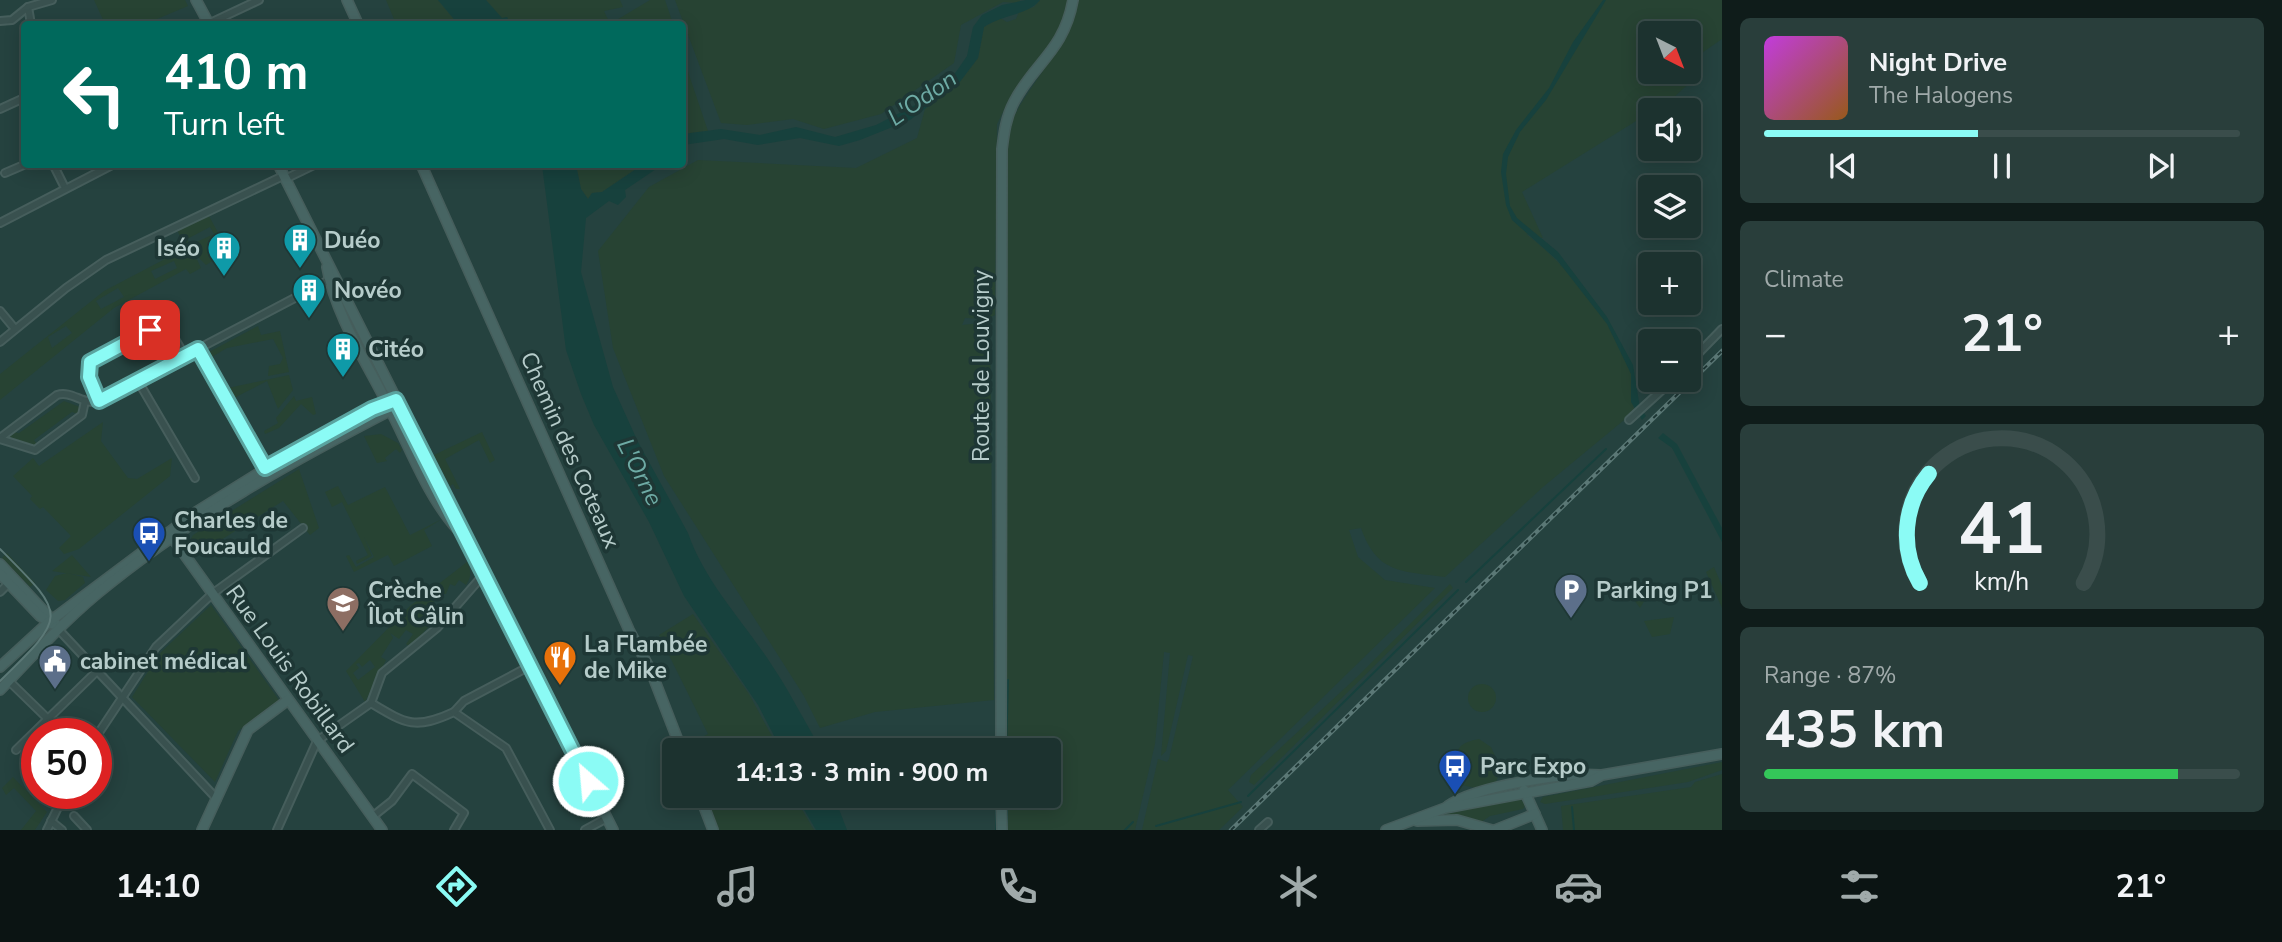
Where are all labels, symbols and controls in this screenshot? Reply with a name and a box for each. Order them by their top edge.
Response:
north arrow [1638,21,1701,84]
map controls [1638,21,1701,392]
text: 410 m [164,39,308,106]
text: Night Drive [1869,45,2007,80]
icon: left [49,49,140,140]
water label: L'Odon [881,63,963,133]
text: The Halogens [1869,80,2013,111]
button: sound [1638,98,1701,161]
text: Turn left [164,103,284,146]
icon: previous [1824,147,1862,185]
icon: pause [1983,147,2021,185]
icon: next [2142,147,2180,185]
button: layers [1638,175,1701,238]
building icon: Duéo [281,221,319,270]
place label: Duéo [324,225,381,256]
building icon: Iséo [205,229,243,278]
place label: Iséo [157,233,200,264]
button: + [1638,252,1701,315]
text: Climate [1764,264,1844,295]
street label: Route de Louvigny [966,270,997,462]
building icon: Novéo [290,271,328,320]
place label: Novéo [334,275,402,306]
text: 21° [1961,298,2043,369]
pin [120,300,180,360]
text: − [1764,309,1787,360]
text: + [2217,309,2240,360]
icon: arrive [131,311,169,349]
button: − [1638,329,1701,392]
building icon: Citéo [324,330,362,379]
place label: Citéo [368,334,424,365]
street label: Chemin des Coteaux [513,347,627,553]
water label: L'Orne [609,433,671,511]
text: 41 [1958,479,2046,579]
place label: Charles de Foucauld [174,505,288,562]
bus stop icon: Charles de Foucauld [130,514,168,563]
text: km/h [1974,564,2030,598]
parking icon: Parking P1 [1552,571,1590,620]
place label: Crèche Îlot Câlin [367,575,464,632]
place label: Parking P1 [1596,575,1713,606]
street label: Rue Louis Robillard [218,579,362,759]
school or university icon: Crèche Îlot Câlin [324,584,362,633]
place label: La Flambée de Mike [584,629,707,686]
restaurant icon: La Flambée de Mike [541,638,579,687]
public building icon: cabinet médical [36,642,74,691]
place label: cabinet médical [80,646,248,677]
text: Range · 87% [1764,660,1896,691]
text: 435 km [1764,694,1945,765]
speed limit sign: 50 [21,718,112,809]
position arrow [551,744,625,818]
bus stop icon: Parc Expo [1436,747,1474,796]
place label: Parc Expo [1480,751,1586,782]
text: 14:13 · 3 min · 900 m [735,755,988,790]
icon: directions [432,862,481,911]
icon: music [713,862,762,911]
icon: phone [993,862,1042,911]
icon: climate [1274,862,1323,911]
icon: car [1554,862,1603,911]
icon: filters [1835,862,1884,911]
text: 14:10 [116,865,201,908]
text: 21° [2116,865,2166,908]

